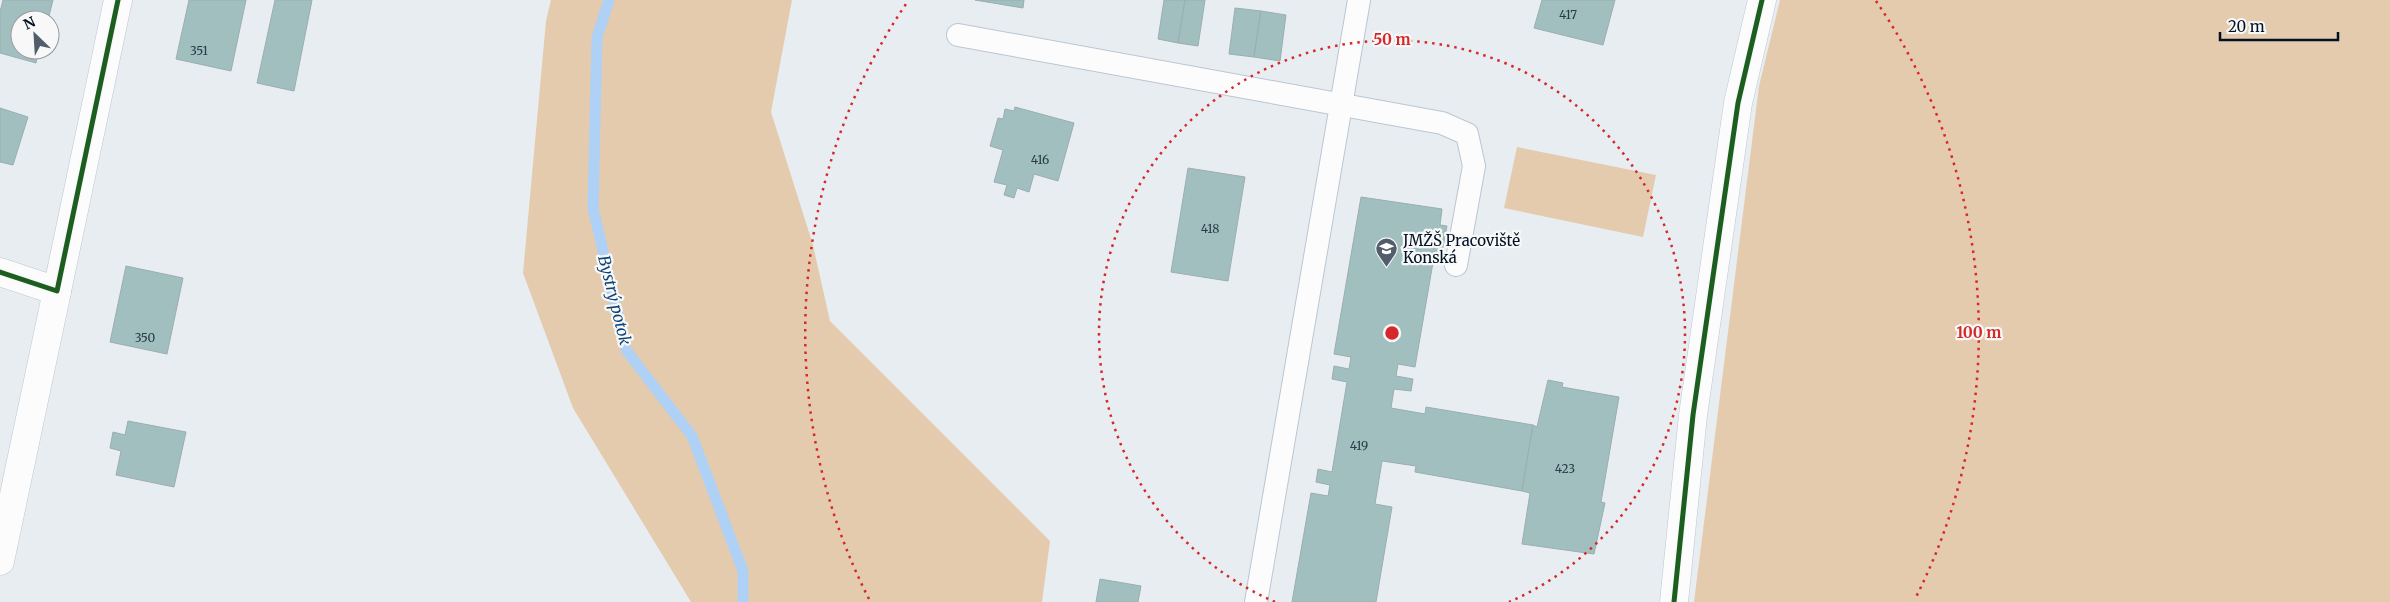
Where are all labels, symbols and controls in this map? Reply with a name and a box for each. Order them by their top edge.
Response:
house number: 417 [1559,7,1577,22]
north arrow [10,10,60,60]
scale bar [2220,10,2338,42]
text: N [21,13,38,34]
text: 20 m [2228,17,2265,36]
text: 50 m [1373,30,1411,49]
house number: 351 [190,43,209,58]
house number: 416 [1031,152,1049,167]
house number: 418 [1201,221,1219,236]
place label: JMŽŠ Pracoviště Konská [1402,230,1520,267]
school or university icon: JMŽŠ Pracoviště Konská [1375,237,1399,268]
water label: Bystrý potok [594,253,636,347]
text: 100 m [1957,323,2001,342]
centre of rings [1383,324,1401,342]
house number: 350 [135,330,156,345]
house number: 419 [1350,438,1368,453]
house number: 423 [1555,461,1575,476]

